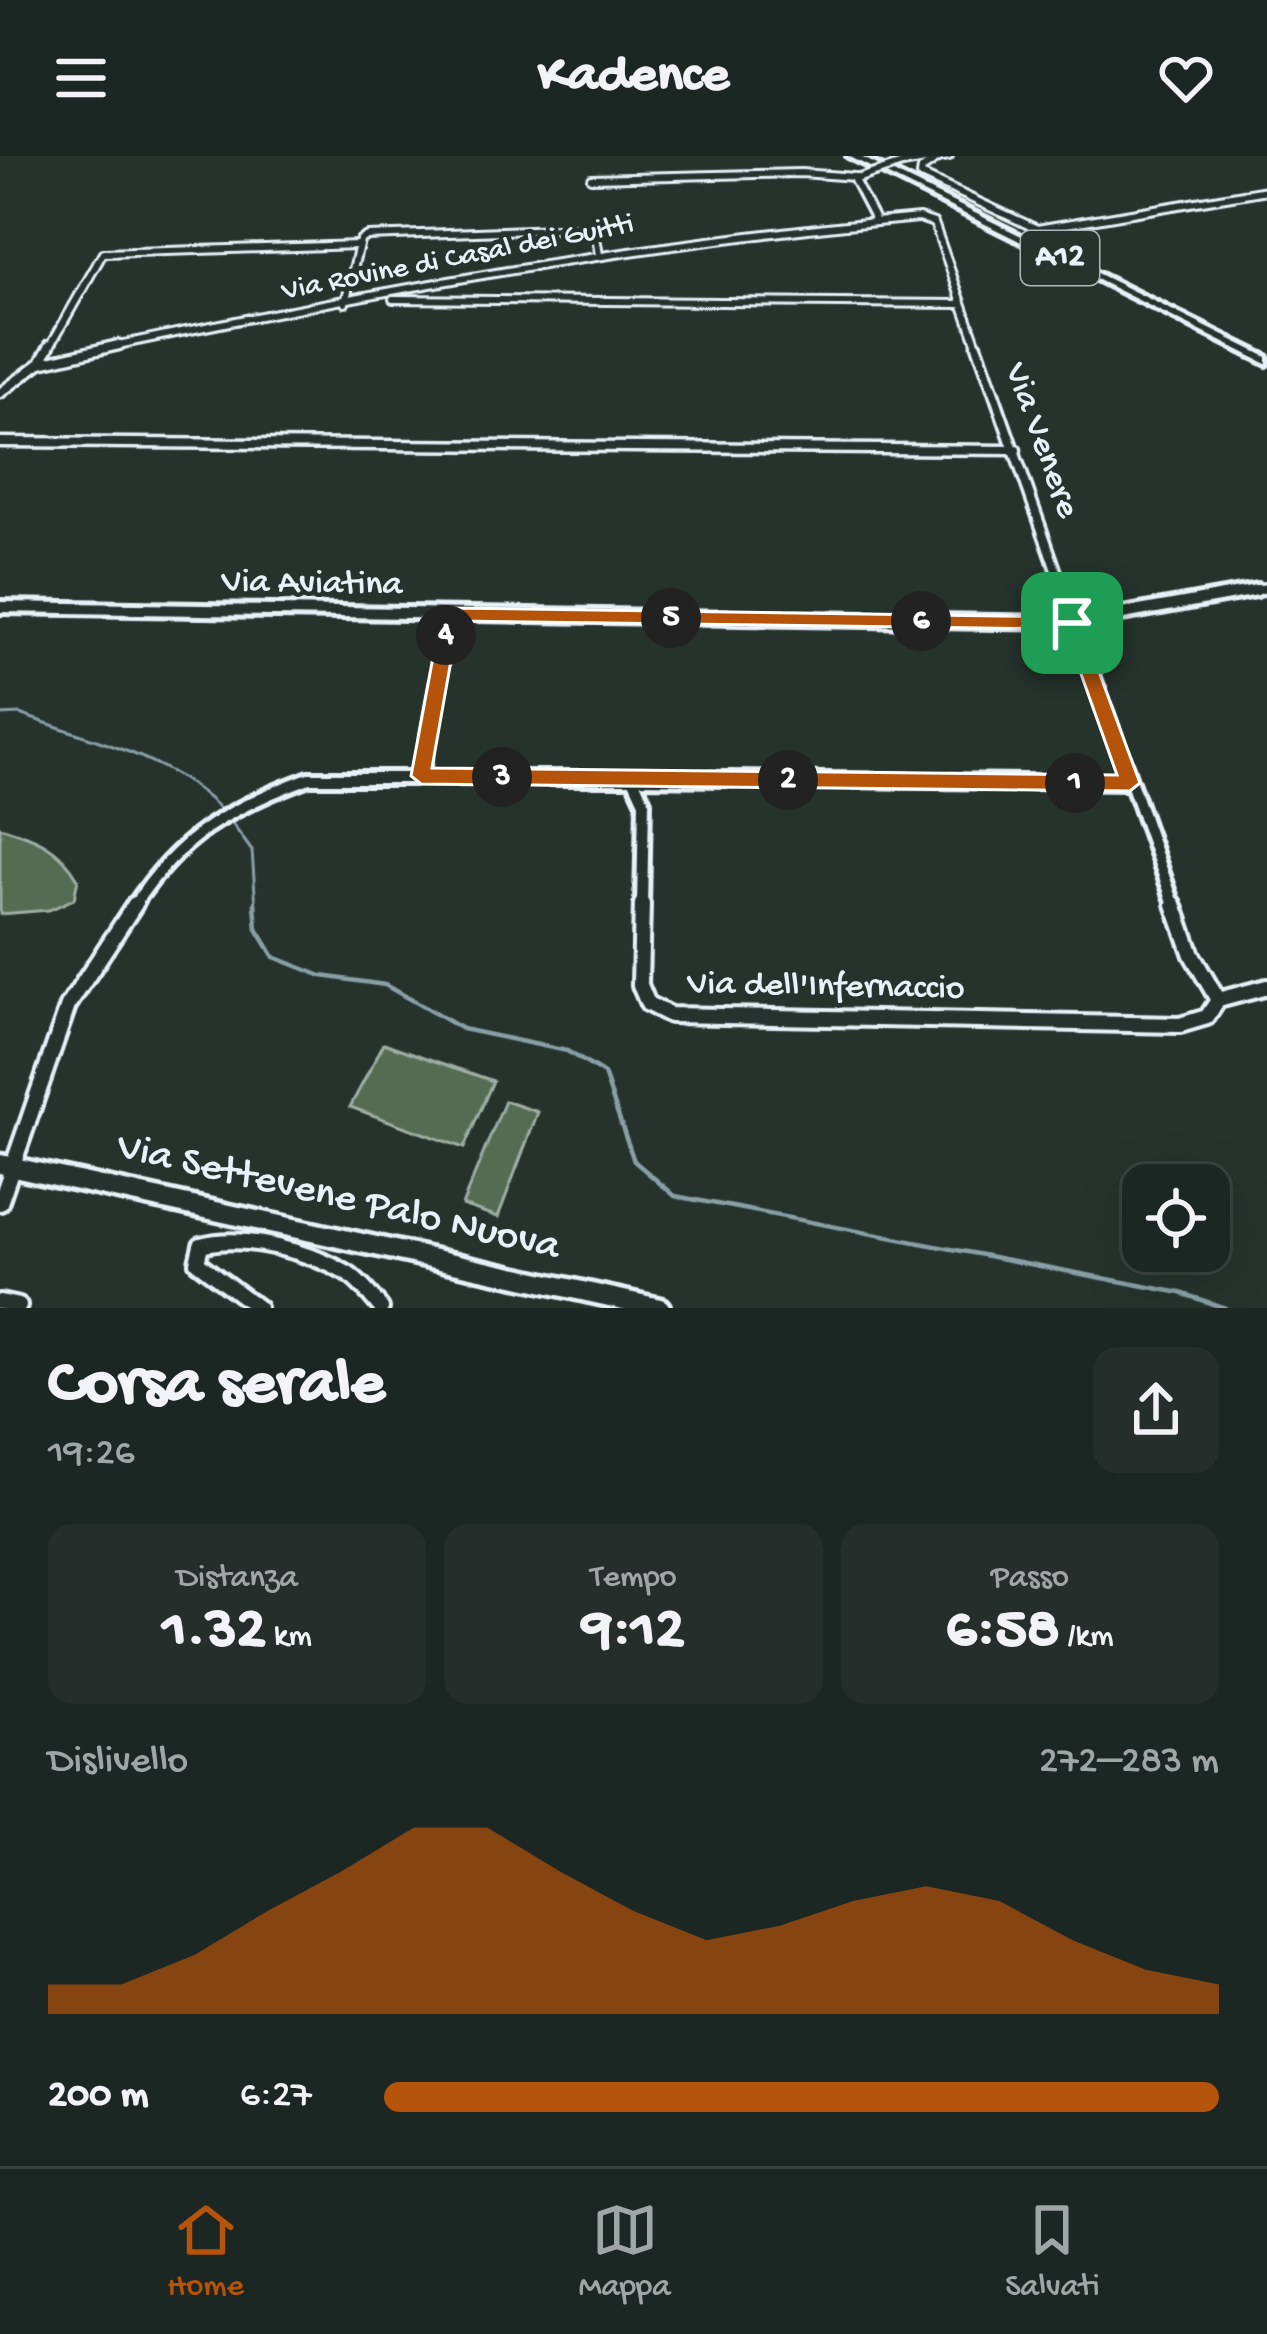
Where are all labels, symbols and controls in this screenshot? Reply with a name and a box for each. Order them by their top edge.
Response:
icon: menu [48,45,114,111]
icon: heart [1153,45,1219,111]
text: Kadence [538,46,729,110]
street label: Via Rovine di Casal dei Guitti [278,208,637,310]
road number: A12 [1021,231,1099,285]
street label: Via Venere [992,357,1088,525]
street label: Via Aviatina [220,562,404,608]
pin [1021,572,1123,674]
pin: 5 [641,588,701,648]
icon: arrive [1039,590,1105,656]
pin: 6 [891,591,951,651]
text: 5 [662,599,680,637]
text: 6 [913,602,929,640]
pin: 4 [416,605,476,665]
text: 4 [438,616,454,654]
pin: 3 [472,747,532,807]
pin: 2 [758,750,818,810]
pin: 1 [1045,753,1105,813]
text: 3 [493,758,511,796]
text: 2 [780,761,796,799]
text: 1 [1068,764,1082,802]
street label: Via dell'Infernaccio [686,964,965,1012]
street label: Via Settevene Palo Nuova [111,1124,566,1274]
map controls [1122,1164,1230,1272]
button: locate [1122,1164,1230,1272]
button: share [1093,1347,1219,1473]
text: Corsa serale [48,1348,385,1426]
text: 19:26 [48,1432,134,1478]
text: Distanza [177,1560,298,1598]
text: Tempo [590,1560,677,1598]
text: Passo [991,1560,1069,1598]
text: 1.32 [162,1598,266,1668]
text: 9:12 [582,1598,685,1668]
text: 6:58 [946,1598,1060,1668]
text: km [266,1619,312,1657]
text: /km [1060,1619,1114,1657]
text: Dislivello [48,1740,188,1786]
text: 272–283 m [1039,1740,1219,1786]
text: 200 m [48,2074,148,2120]
text: 6:27 [240,2074,311,2120]
tab: Home [167,2197,244,2307]
tab: Mappa [578,2197,671,2307]
tab: Salvati [1005,2197,1100,2307]

